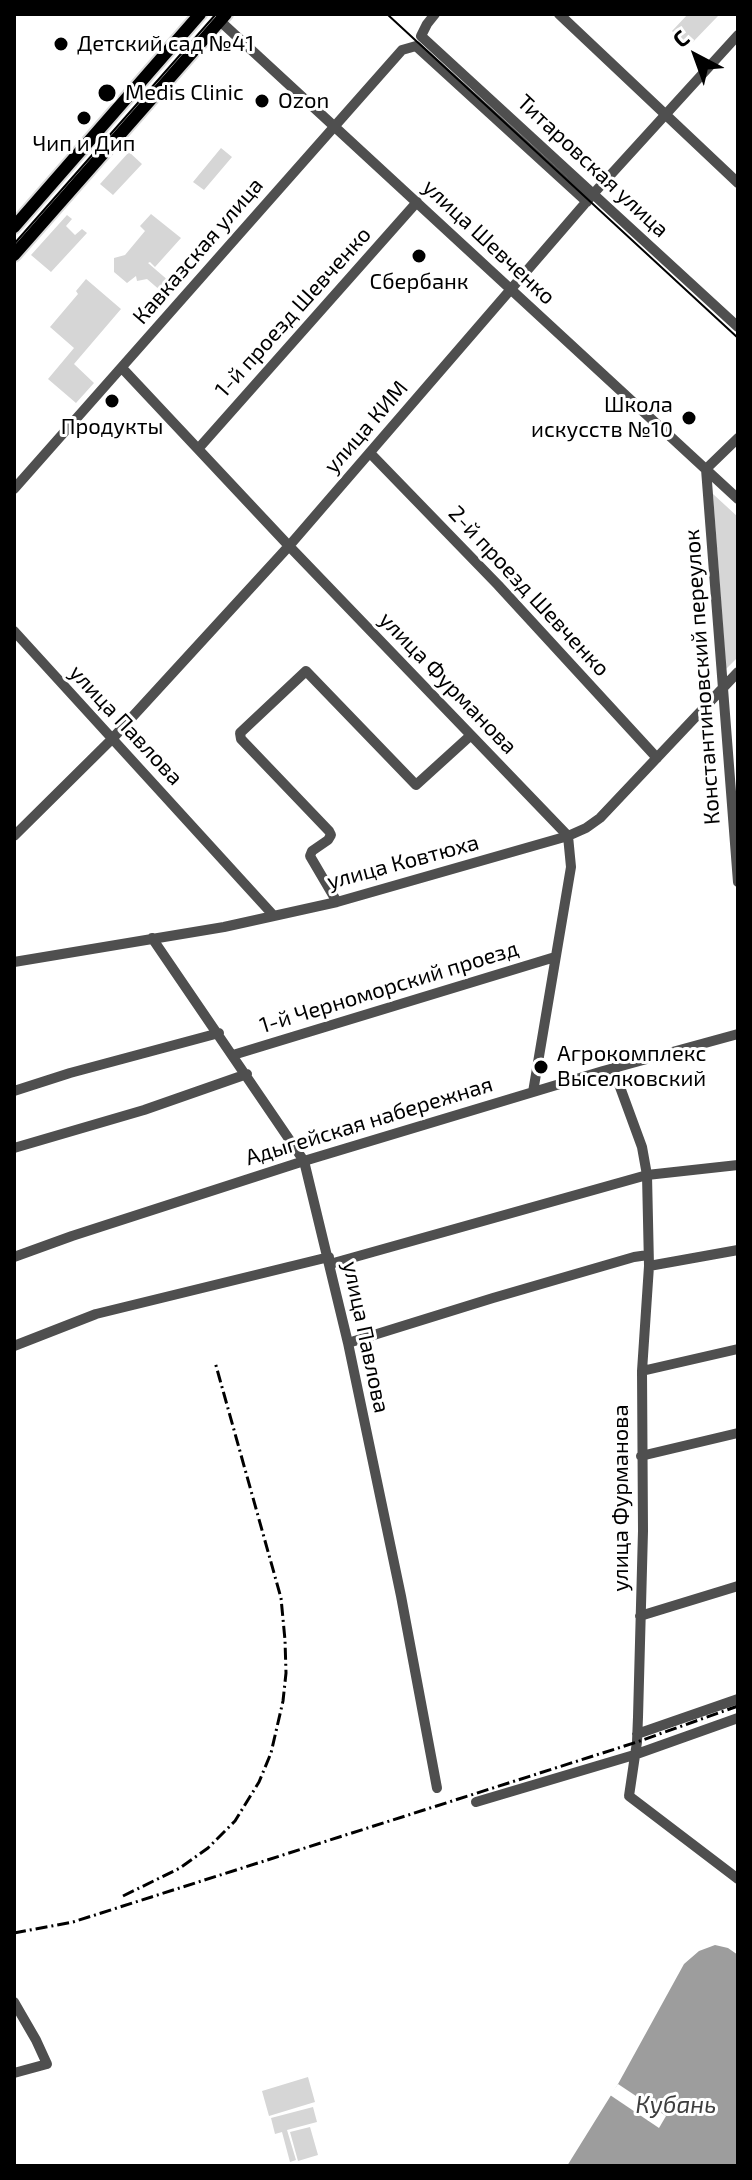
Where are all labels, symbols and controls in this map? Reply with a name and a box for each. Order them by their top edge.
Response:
north arrow [656,16,736,96]
text: С [667,24,694,52]
place label: Детский сад №41 [77,31,254,57]
marker: Детский сад №41 [52,35,70,53]
place label: Medis Clinic [125,80,244,106]
marker: Medis Clinic [96,82,118,104]
place label: Ozon [278,88,329,114]
street label: Титаровская улица [512,89,674,243]
marker: Ozon [253,92,271,110]
marker: Чип и Дип [75,109,93,127]
place label: Чип и Дип [33,131,135,157]
street label: Кавказская улица [127,172,269,330]
street label: улица Шевченко [417,174,561,310]
street label: 1-й проезд Шевченко [210,221,376,403]
marker: Сбербанк [410,247,428,265]
place label: Сбербанк [369,269,469,295]
street label: улица КИМ [319,375,413,479]
marker: Продукты [103,392,121,410]
place label: Школа искусств №10 [531,392,673,444]
marker: Школа искусств №10 [680,409,698,427]
place label: Продукты [61,414,163,440]
street label: 2-й проезд Шевченко [443,500,615,682]
street label: Константиновский переулок [678,528,726,826]
street label: улица Фурманова [373,606,523,760]
street label: улица Павлова [64,659,188,791]
street label: улица Ковтюха [324,829,482,895]
street label: 1-й Черноморский проезд [256,935,522,1039]
place label: Агрокомплекс Выселковский [557,1041,706,1092]
marker: Агрокомплекс Выселковский [532,1058,550,1076]
street label: Адыгейская набережная [242,1071,496,1171]
street label: улица Павлова [337,1259,395,1415]
street label: улица Фурманова [608,1404,634,1592]
water label: Кубань [636,2091,716,2119]

